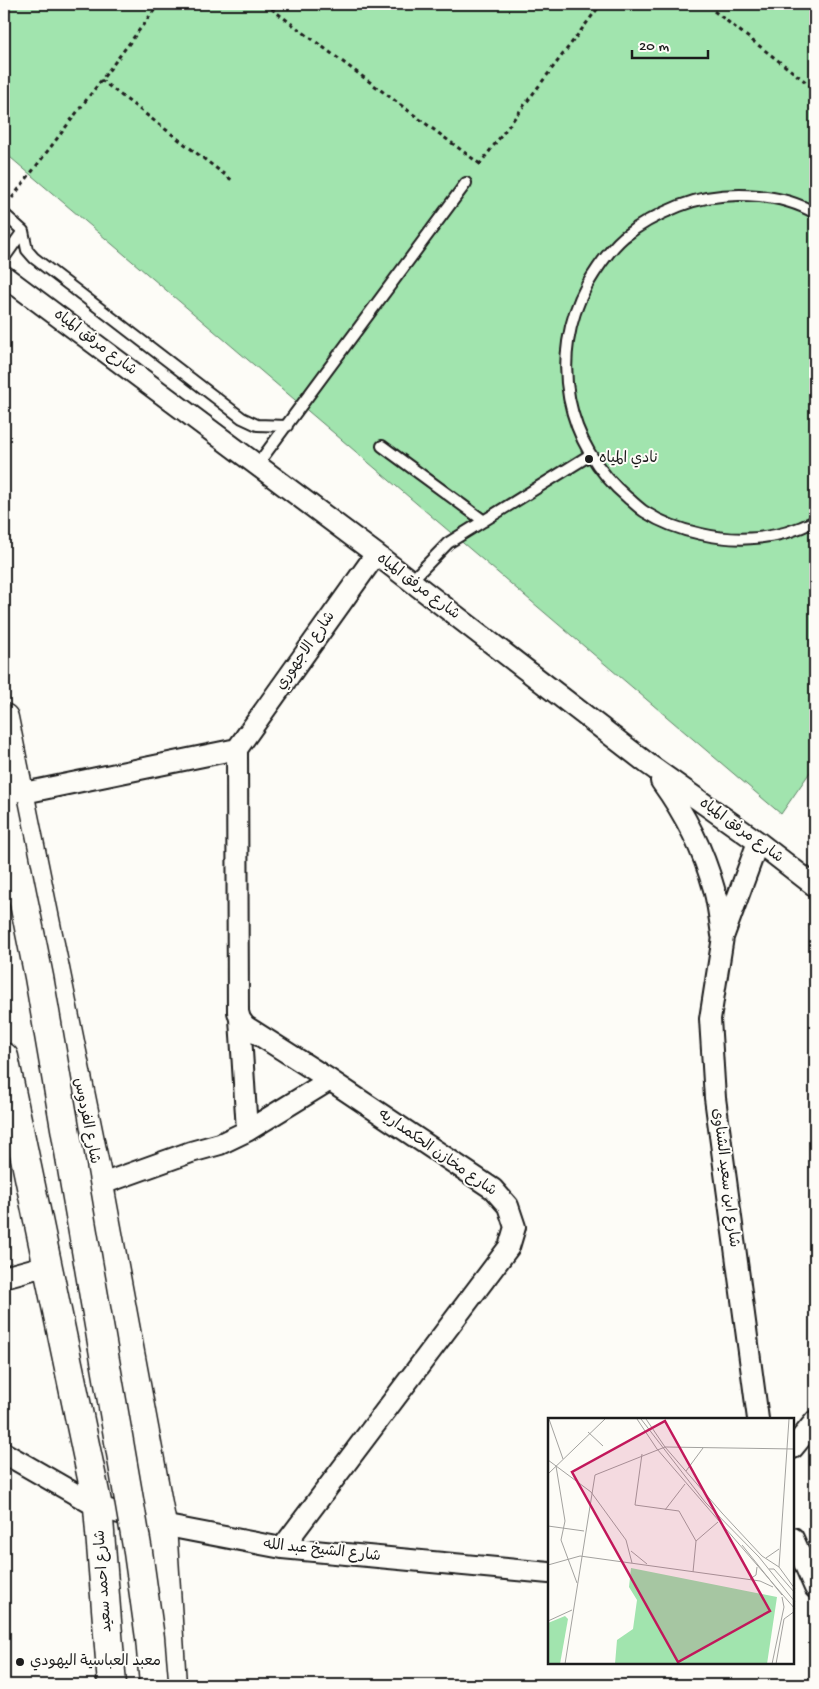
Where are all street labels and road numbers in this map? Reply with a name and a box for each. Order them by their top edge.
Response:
street label: شارع مرفق المياه [50,306,140,380]
street label: شارع مرفق المياه [373,550,463,624]
street label: شارع الاجهوري [272,608,340,694]
street label: شارع مرفق المياه [696,795,786,867]
street label: شارع الفردوس [69,1076,103,1166]
street label: شارع مخازن الحكمداريه [374,1105,500,1201]
street label: شارع ابن سعيد الشناوى [708,1107,742,1249]
street label: شارع احمد سعيد [91,1529,117,1633]
street label: شارع الشيخ عبد الله [262,1536,382,1566]

